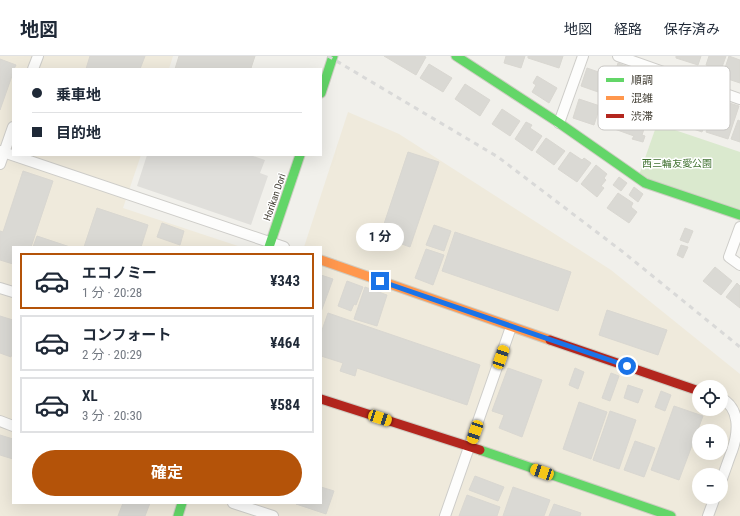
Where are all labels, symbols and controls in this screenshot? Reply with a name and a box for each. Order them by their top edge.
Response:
text: 地図 [20,18,58,41]
text: 地図 [564,21,592,37]
text: 経路 [614,21,642,37]
text: 保存済み [664,21,720,37]
legend [598,66,730,130]
text: 順調 [631,74,653,87]
text: 乗車地 [56,86,101,104]
text: 混雑 [631,92,653,105]
text: 渋滞 [631,110,653,123]
text: 目的地 [56,124,101,142]
park label: 西三輪友愛公園 [642,158,712,169]
street label: Horikan Dori [261,172,288,222]
callout: 1 分 [356,223,404,251]
text: 1 分 [369,229,391,244]
icon: car [34,263,70,299]
text: エコノミー [82,264,157,282]
text: ¥343 [270,272,300,290]
route end [371,272,389,290]
text: 1 分 · 20:28 [82,285,142,300]
icon: car [34,325,70,361]
text: コンフォート [82,326,172,344]
text: ¥464 [270,334,300,352]
car [491,344,511,370]
text: 2 分 · 20:29 [82,347,142,362]
route start [618,357,636,375]
map controls [692,380,728,504]
button: locate [692,380,728,416]
icon: car [34,387,70,423]
text: XL [82,387,98,405]
text: ¥584 [270,396,300,414]
text: 3 分 · 20:30 [82,408,142,423]
car [367,409,393,427]
car [465,419,485,445]
button: + [692,424,728,460]
button: 確定 [32,450,302,496]
car [529,462,555,482]
button: − [692,468,728,504]

